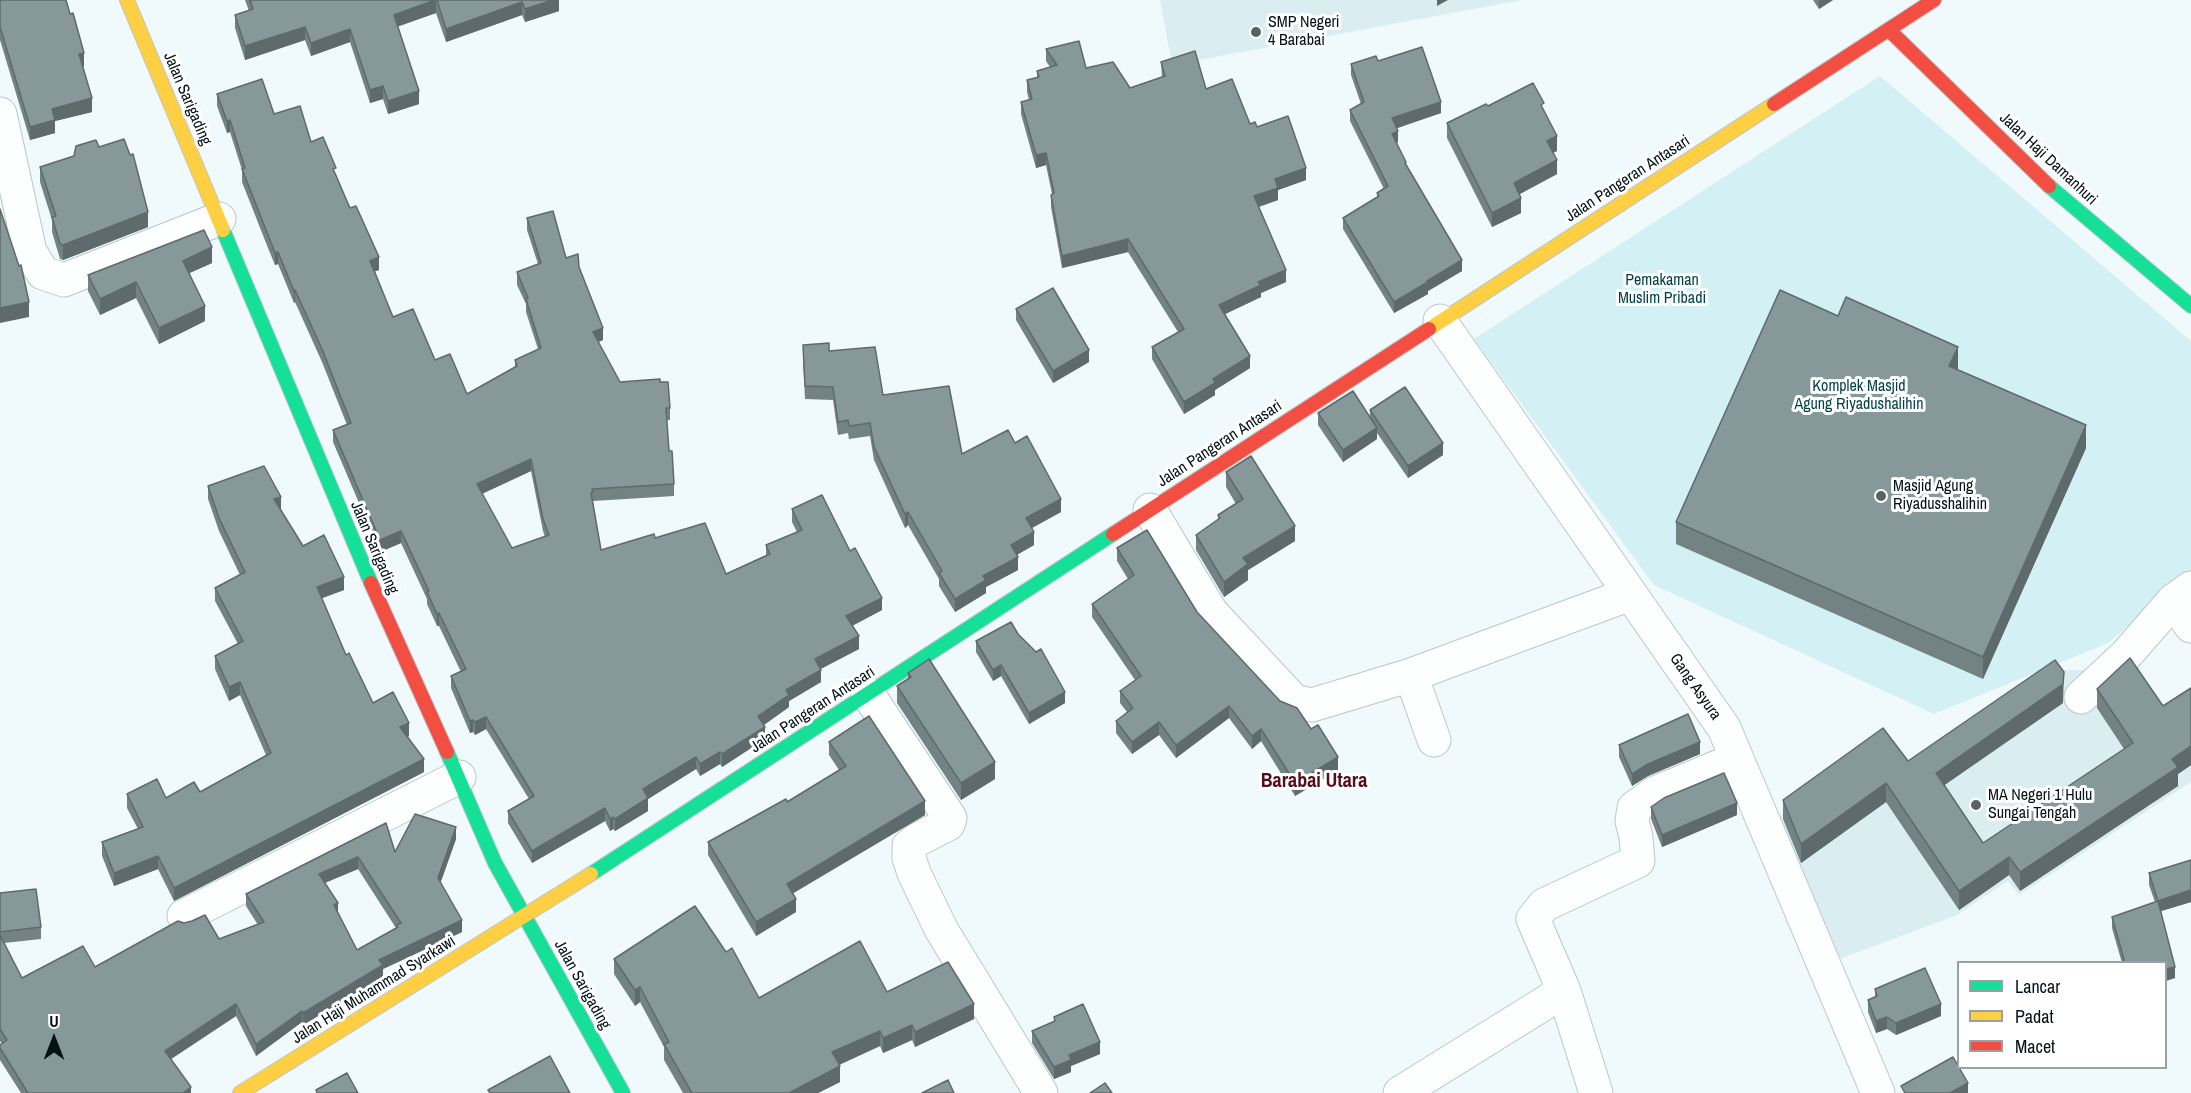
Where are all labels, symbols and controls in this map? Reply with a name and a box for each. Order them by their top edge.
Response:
place label: SMP Negeri 4 Barabai [1268,13,1339,51]
marker: SMP Negeri 4 Barabai [1249,25,1263,39]
street label: Jalan Sarigading [159,50,215,148]
street label: Jalan Haji Damanhuri [1995,109,2101,209]
street label: Jalan Pangeran Antasari [1562,132,1694,226]
park label: Pemakaman Muslim Pribadi [1618,271,1706,309]
park label: Komplek Masjid Agung Riyadushalihin [1794,377,1924,415]
street label: Jalan Pangeran Antasari [1154,397,1286,491]
place label: Masjid Agung Riyadusshalihin [1893,477,1987,515]
marker: Masjid Agung Riyadusshalihin [1874,489,1888,503]
street label: Jalan Sarigading [346,499,402,597]
street label: Gang Asyura [1665,650,1725,724]
street label: Jalan Pangeran Antasari [747,663,879,757]
district label: Barabai Utara [1261,770,1367,794]
place label: MA Negeri 1 Hulu Sungai Tengah [1988,786,2092,824]
marker: MA Negeri 1 Hulu Sungai Tengah [1969,798,1983,812]
street label: Jalan Haji Muhammad Syarkawi [289,932,459,1048]
street label: Jalan Sarigading [550,937,614,1033]
legend [1957,961,2167,1069]
text: Lancar [2015,974,2060,999]
text: Padat [2015,1004,2054,1029]
north arrow [24,1009,84,1069]
text: U [49,1010,59,1032]
text: Macet [2015,1034,2055,1059]

